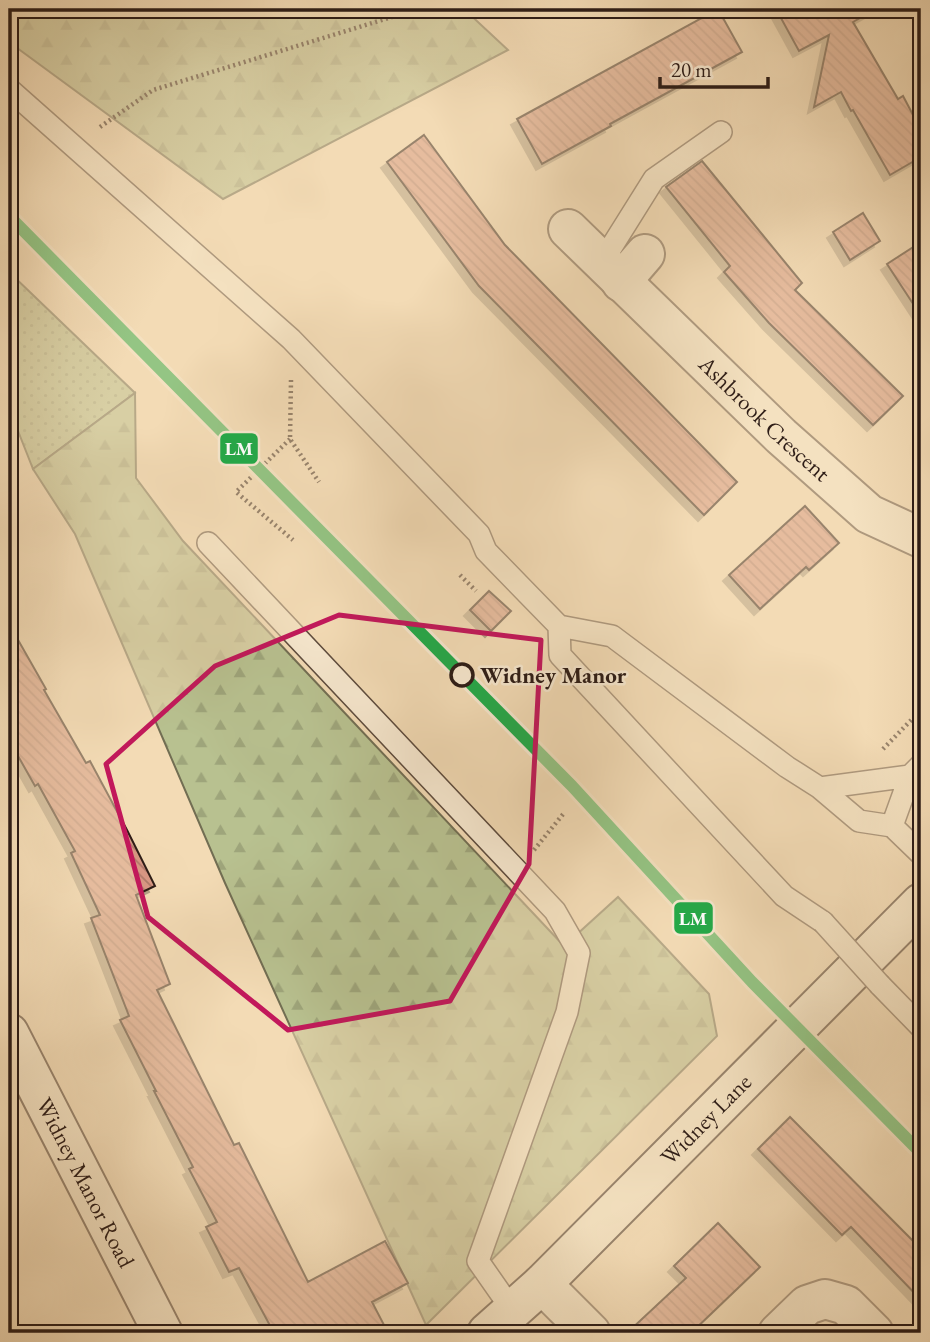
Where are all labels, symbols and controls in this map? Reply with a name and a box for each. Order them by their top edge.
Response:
scale bar [660,46,769,90]
text: 20 m [671,56,712,83]
street label: Ashbrook Crescent [692,348,837,488]
line badge: LM [219,432,259,465]
text: LM [225,436,253,461]
place label: Widney Manor [480,660,627,690]
marker: Widney Manor [450,663,474,687]
line badge: LM [673,901,714,935]
text: LM [679,906,707,931]
street label: Widney Lane [654,1067,758,1172]
street label: Widney Manor Road [30,1092,142,1273]

